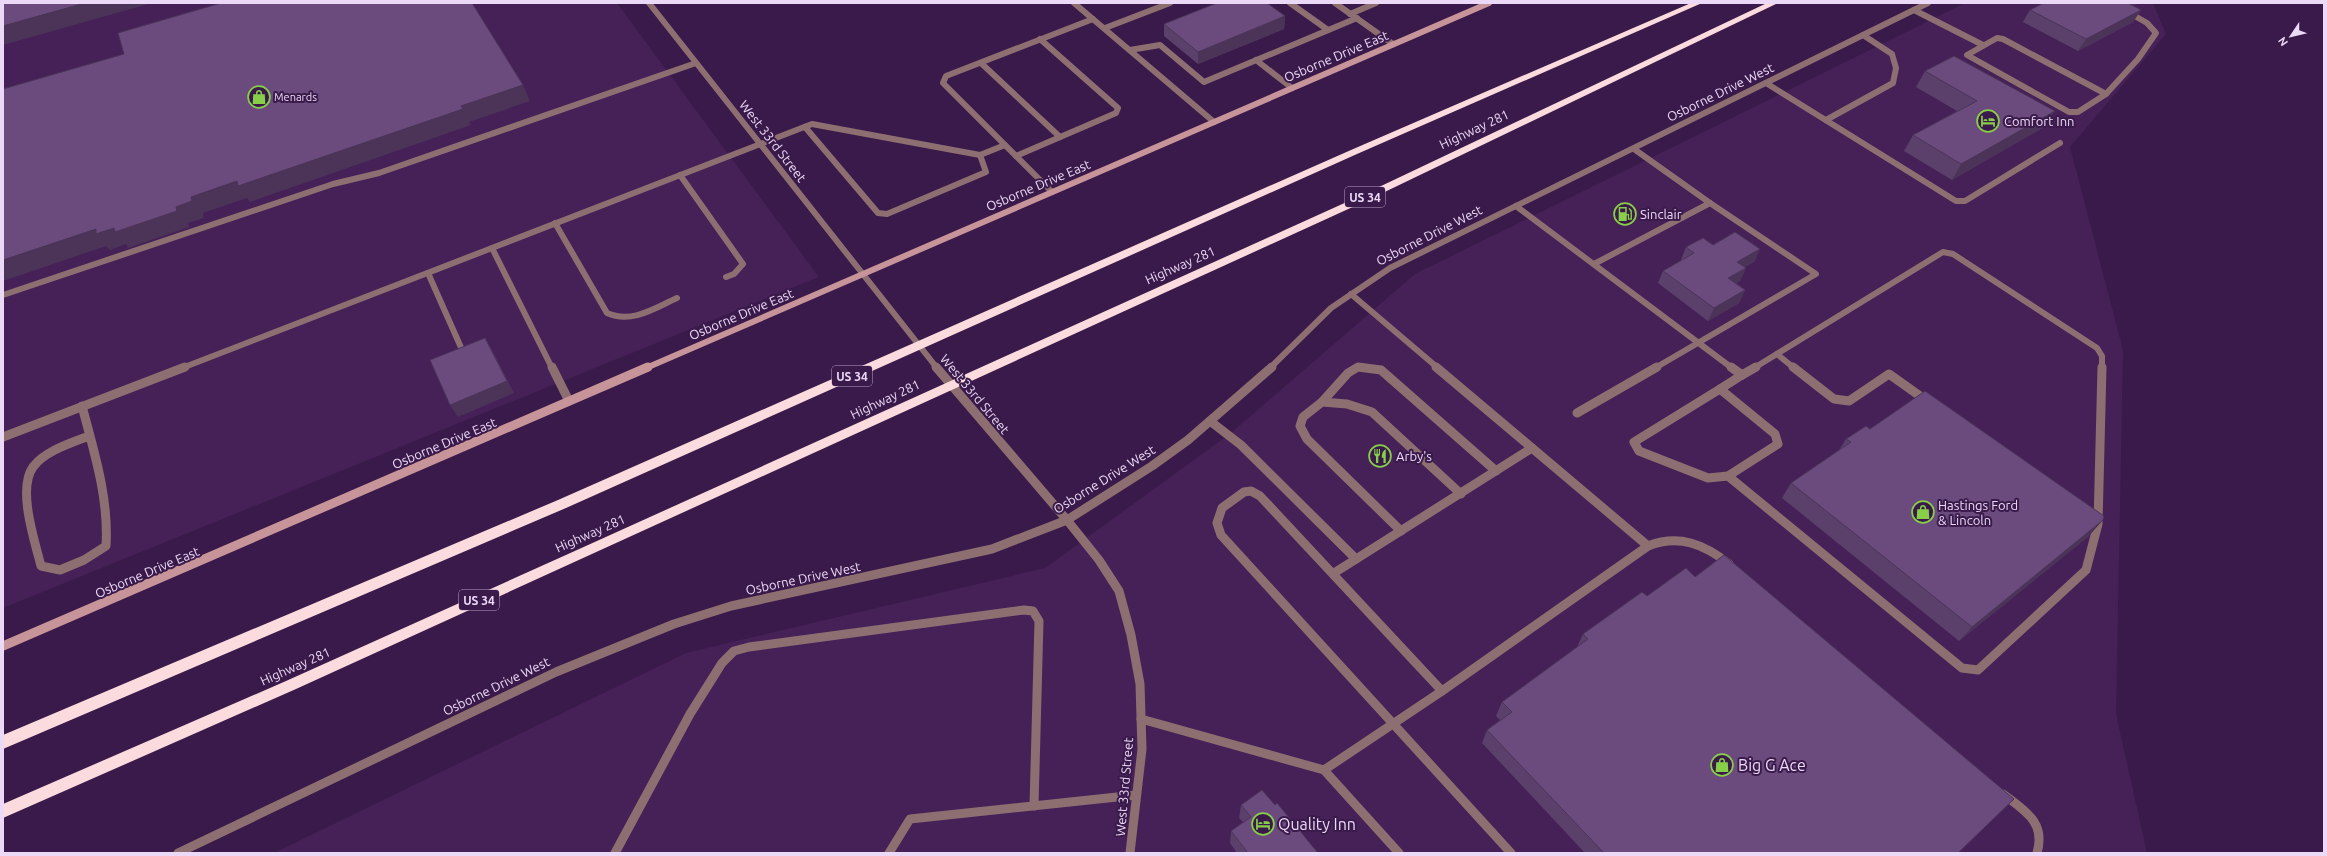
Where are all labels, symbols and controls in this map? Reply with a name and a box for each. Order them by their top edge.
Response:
north arrow [2271,16,2311,56]
street label: Osborne Drive East [1282,28,1390,84]
text: N [2276,35,2290,49]
street label: Osborne Drive West [1664,60,1776,124]
shop icon: Menards [246,84,272,110]
place label: Menards [274,91,317,103]
street label: West 33rd Street [737,98,809,184]
street label: Highway 281 [1437,107,1511,151]
hotel icon: Comfort Inn [1975,108,2001,134]
place label: Comfort Inn [2004,114,2075,128]
street label: Osborne Drive East [984,157,1092,213]
road number: US 34 [1345,187,1385,207]
fuel station icon: Sinclair [1612,201,1638,227]
street label: Osborne Drive West [1374,202,1484,268]
place label: Sinclair [1640,207,1682,221]
street label: Highway 281 [1143,243,1217,287]
street label: Osborne Drive East [687,286,795,342]
street label: West 33rd Street [938,352,1012,436]
road number: US 34 [832,366,872,386]
street label: Highway 281 [848,377,922,421]
street label: Osborne Drive East [390,415,498,471]
street label: Osborne Drive West [1051,442,1157,516]
restaurant icon: Arby's [1367,443,1393,469]
place label: Arby's [1396,449,1432,463]
place label: Hastings Ford & Lincoln [1938,498,2018,527]
shop icon: Hastings Ford & Lincoln [1910,499,1936,525]
street label: Highway 281 [553,511,627,555]
street label: Osborne Drive East [93,544,201,600]
street label: Osborne Drive West [744,559,862,597]
road number: US 34 [459,590,499,610]
street label: Highway 281 [258,644,332,688]
street label: Osborne Drive West [440,654,552,718]
street label: West 33rd Street [1113,737,1135,837]
shop icon: Big G Ace [1709,752,1735,778]
place label: Big G Ace [1738,756,1806,774]
hotel icon: Quality Inn [1250,811,1276,837]
place label: Quality Inn [1278,815,1356,833]

